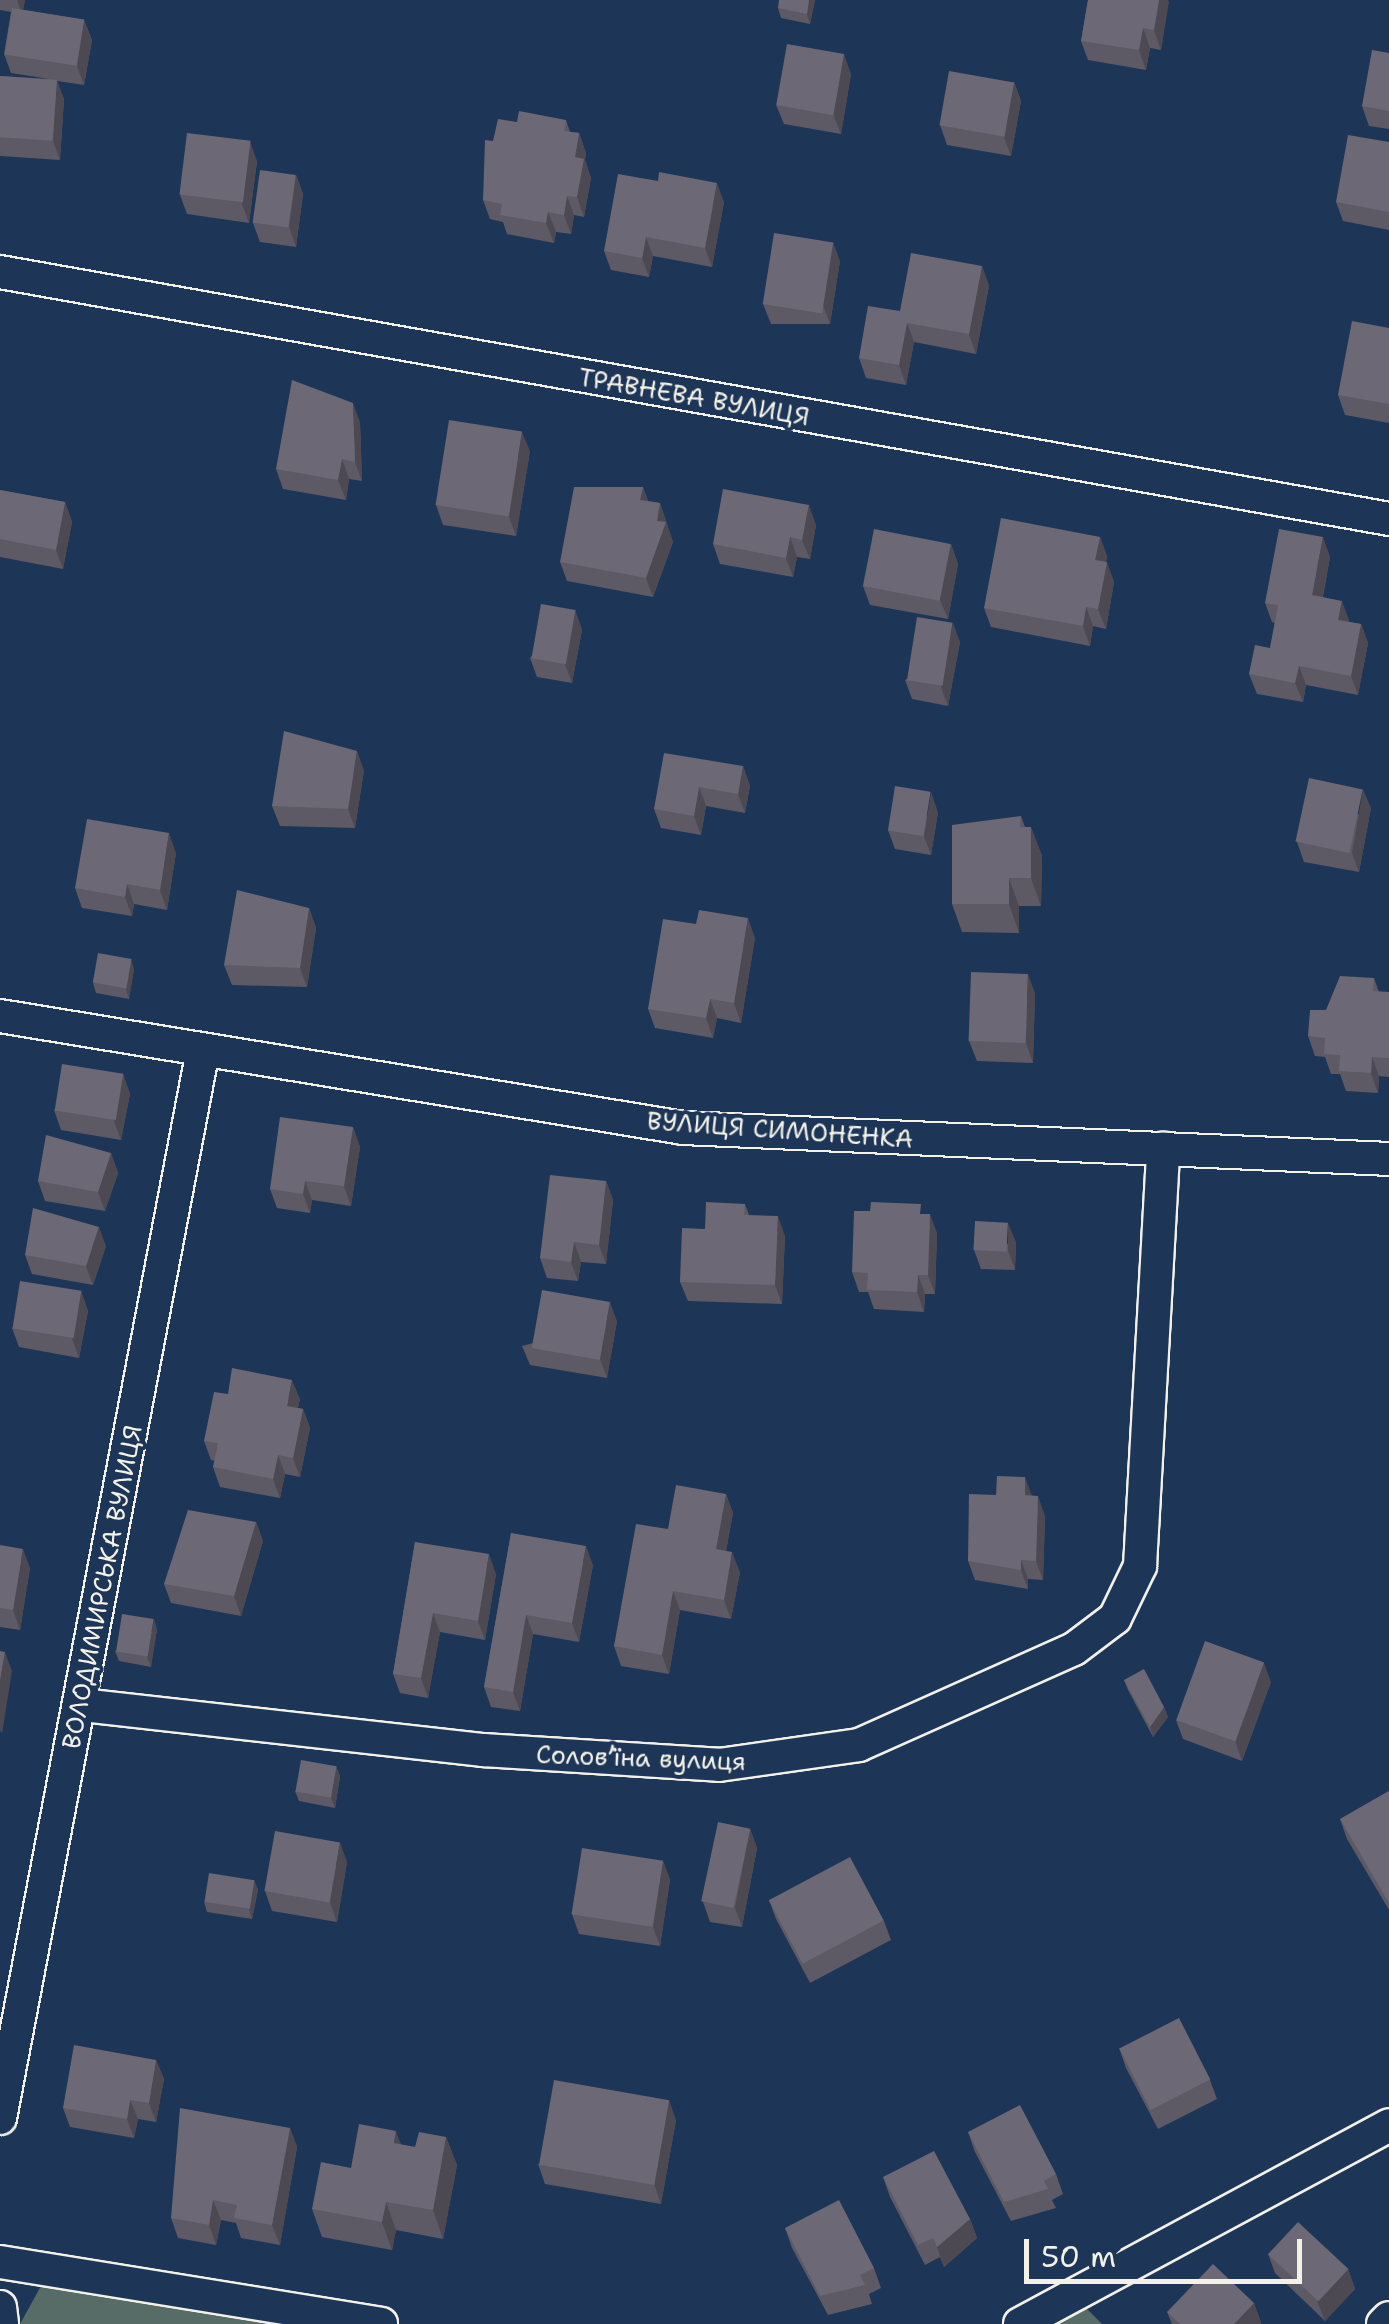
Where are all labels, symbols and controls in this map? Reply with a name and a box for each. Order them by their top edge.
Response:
street label: ТРАВНЕВА ВУЛИЦЯ [576,362,812,432]
street label: ВУЛИЦЯ СИМОНЕНКА [646,1106,914,1154]
street label: ВОЛОДИМИРСЬКА ВУЛИЦЯ [56,1422,148,1752]
street label: Соловʼїна вулиця [536,1739,746,1777]
scale bar [1029,2219,1306,2281]
text: 50 m [1041,2236,1116,2277]

